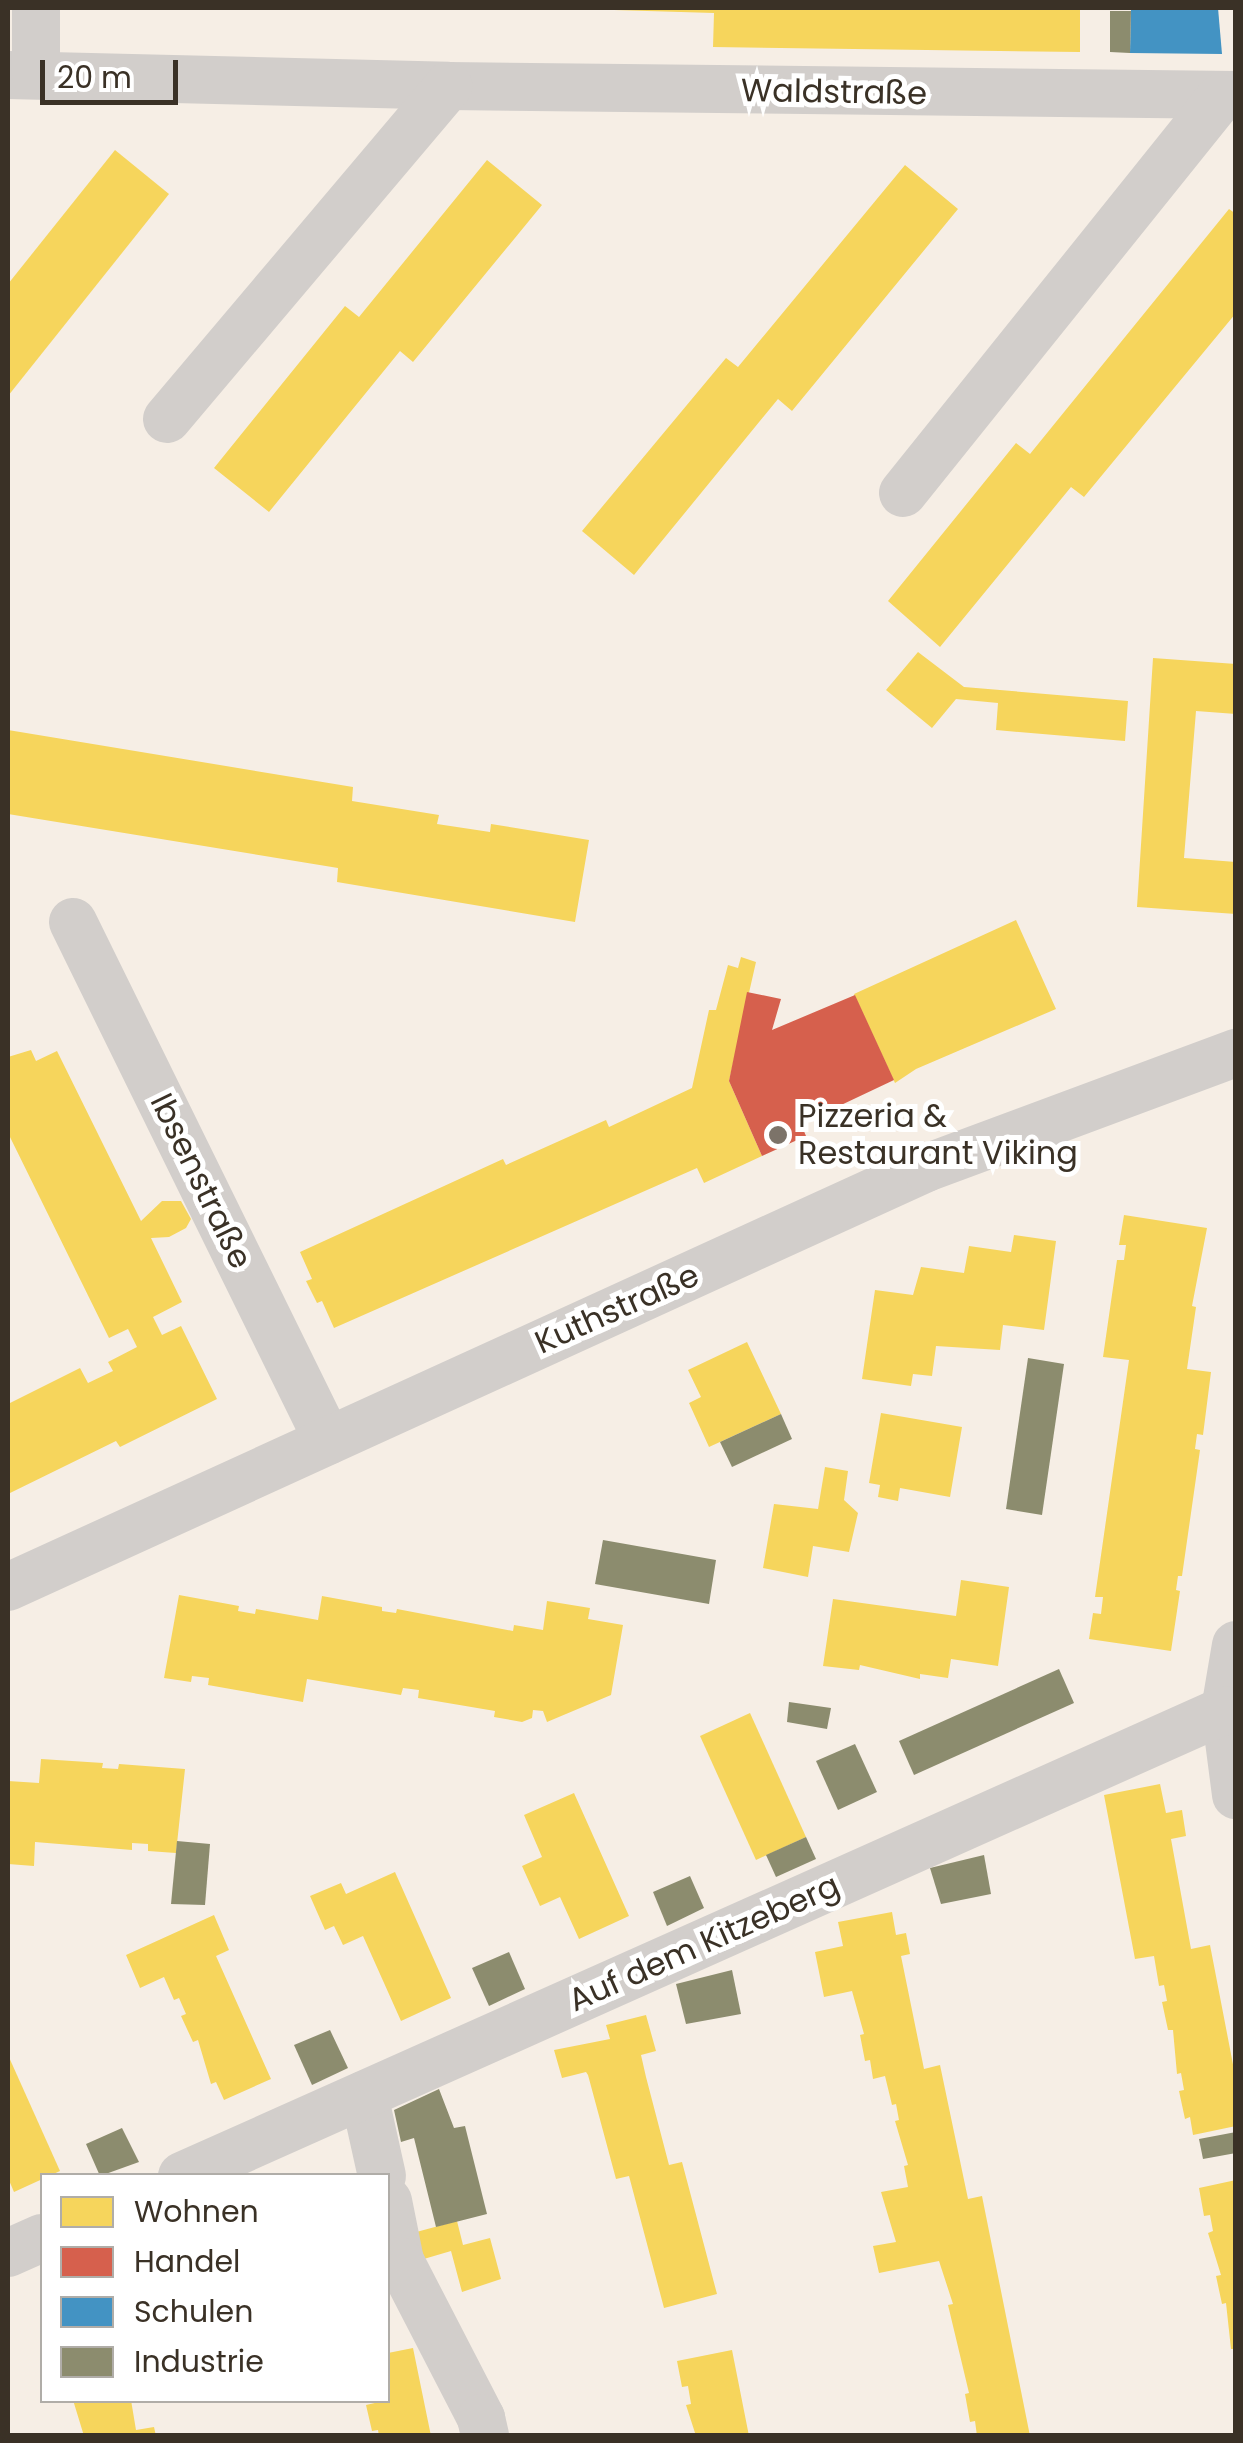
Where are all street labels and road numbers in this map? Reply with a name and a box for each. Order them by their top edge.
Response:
street label: Waldstraße [741,71,927,113]
street label: Ibsenstraße [142,1087,260,1275]
street label: Kuthstraße [529,1256,705,1362]
street label: Auf dem Kitzeberg [563,1866,845,2020]

